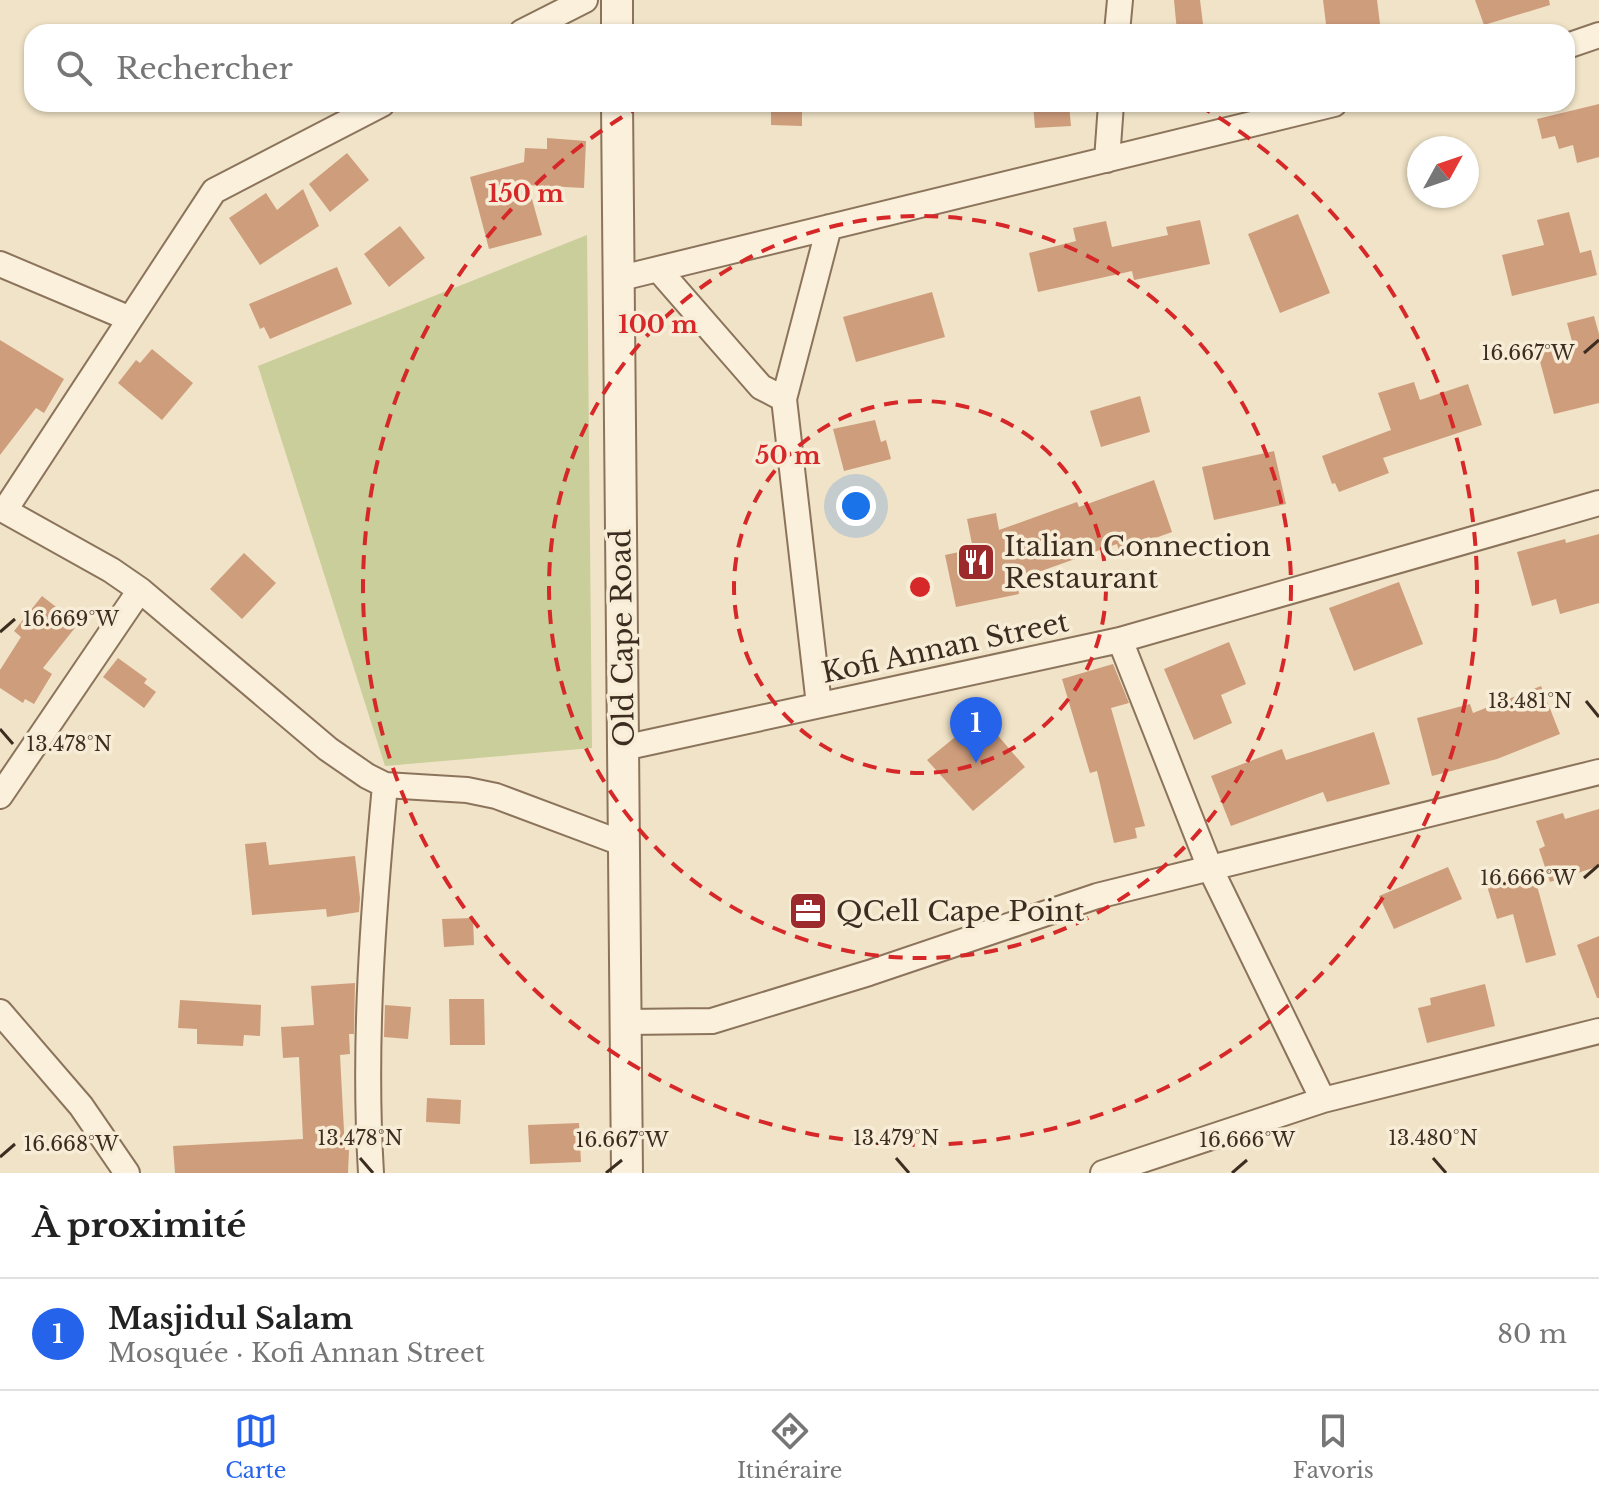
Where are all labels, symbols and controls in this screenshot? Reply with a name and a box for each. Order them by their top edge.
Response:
search box [24,24,1575,112]
icon: search [52,46,96,90]
text: Rechercher [116,50,293,87]
north arrow [1407,136,1479,208]
text: 150 m [488,179,564,208]
text: 100 m [618,310,698,339]
text: 16.667°W [1481,341,1575,365]
text: 50 m [755,441,821,470]
your location [836,486,876,526]
street label: Old Cape Road [603,529,642,747]
place label: Italian Connection Restaurant [1004,529,1271,596]
restaurant icon: Italian Connection Restaurant [955,541,997,583]
centre of rings [906,573,934,601]
street label: Kofi Annan Street [818,604,1072,691]
text: 16.669°W [23,607,119,631]
text: 13.481°N [1488,689,1572,713]
pin: 1 [950,697,1002,763]
text: 13.478°N [26,732,112,756]
text: 16.666°W [1480,866,1576,890]
office icon: QCell Cape Point [787,890,829,932]
place label: QCell Cape Point [836,894,1085,929]
text: 13.478°N [317,1126,403,1150]
text: 13.479°N [853,1126,939,1150]
text: 13.480°N [1388,1126,1478,1150]
text: 16.667°W [575,1128,669,1152]
text: 16.666°W [1199,1128,1295,1152]
text: 16.668°W [23,1132,119,1156]
text: À proximité [32,1204,246,1246]
text: Masjidul Salam [108,1300,353,1337]
text: 1 [52,1318,64,1350]
text: 80 m [1497,1318,1567,1350]
text: Mosquée · Kofi Annan Street [108,1337,485,1369]
tab: Carte [225,1409,286,1484]
tab: Itinéraire [737,1409,842,1484]
tab: Favoris [1293,1409,1374,1484]

